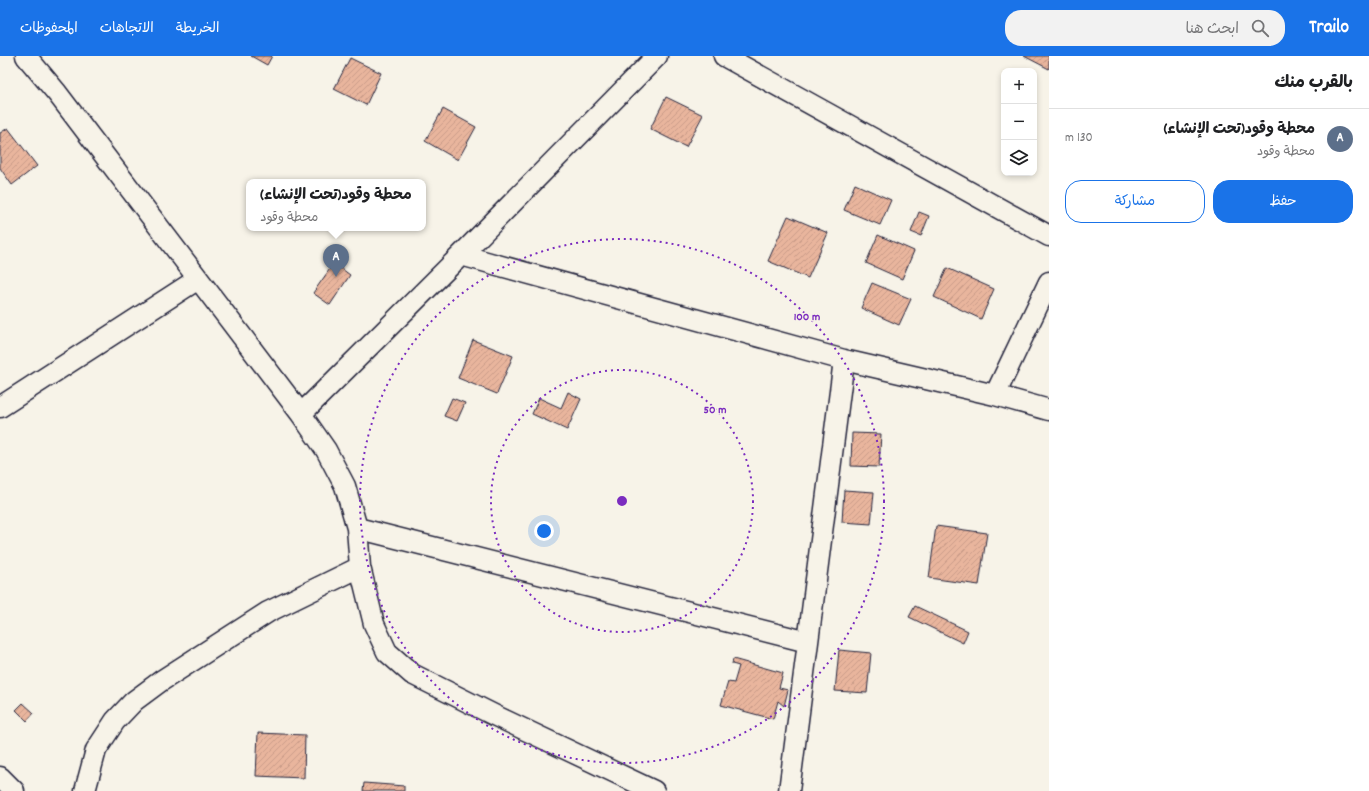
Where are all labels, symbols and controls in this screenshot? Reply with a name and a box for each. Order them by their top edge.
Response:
search box [1005,10,1285,46]
text: Trailo [1309,15,1349,42]
icon: search [1249,17,1271,39]
text: المحفوظات [20,19,78,39]
text: الاتجاهات [100,19,154,39]
text: الخريطة [176,19,219,39]
text: ابحث هنا [1185,19,1239,41]
map controls [1001,68,1037,176]
button: + [1001,68,1037,104]
text: بالقرب منك [1275,72,1353,96]
button: − [1001,104,1037,140]
text: محطة وقود(تحت الإنشاء) [1164,119,1315,141]
text: 130 m [1065,129,1093,148]
text: A [1336,129,1344,148]
button: layers [1001,140,1037,176]
text: محطة وقود [1257,143,1315,162]
popup [246,179,426,231]
button: مشاركة [1065,180,1205,223]
button: حفظ [1213,180,1353,223]
text: محطة وقود(تحت الإنشاء) [260,185,412,207]
text: محطة وقود [260,209,318,228]
pin: A [323,244,349,277]
text: 100 m [794,309,820,326]
text: 50 m [703,402,727,419]
centre of rings [615,494,629,508]
your location [534,521,554,541]

